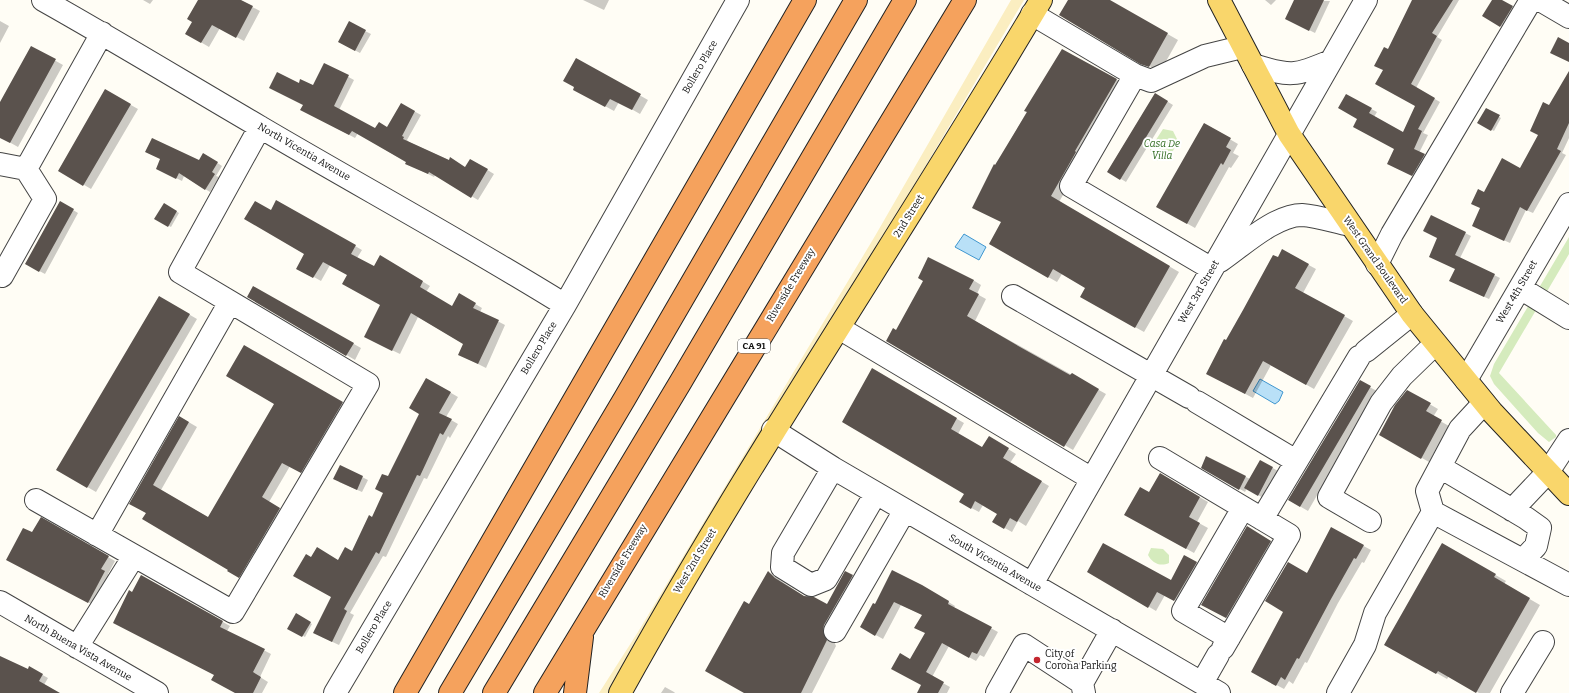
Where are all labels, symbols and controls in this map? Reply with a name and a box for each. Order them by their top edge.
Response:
street label: Bollero Place [680,38,720,96]
street label: North Vicentia Avenue [256,121,352,183]
park label: Casa De Villa [1144,138,1180,162]
street label: 2nd Street [891,192,927,240]
street label: West Grand Boulevard [1340,214,1410,306]
street label: Riverside Freeway [764,245,818,324]
street label: West 3rd Street [1176,258,1222,326]
street label: West 4th Street [1494,258,1540,326]
street label: Bollero Place [518,319,560,377]
road number: CA 91 [738,339,770,353]
street label: Riverside Freeway [596,521,650,600]
street label: West 2nd Street [671,526,719,596]
street label: South Vicentia Avenue [947,532,1043,594]
street label: Bollero Place [353,598,395,656]
street label: North Buena Vista Avenue [22,612,134,684]
place label: City of Corona Parking [1045,648,1117,672]
marker: City of Corona Parking [1032,655,1042,665]

